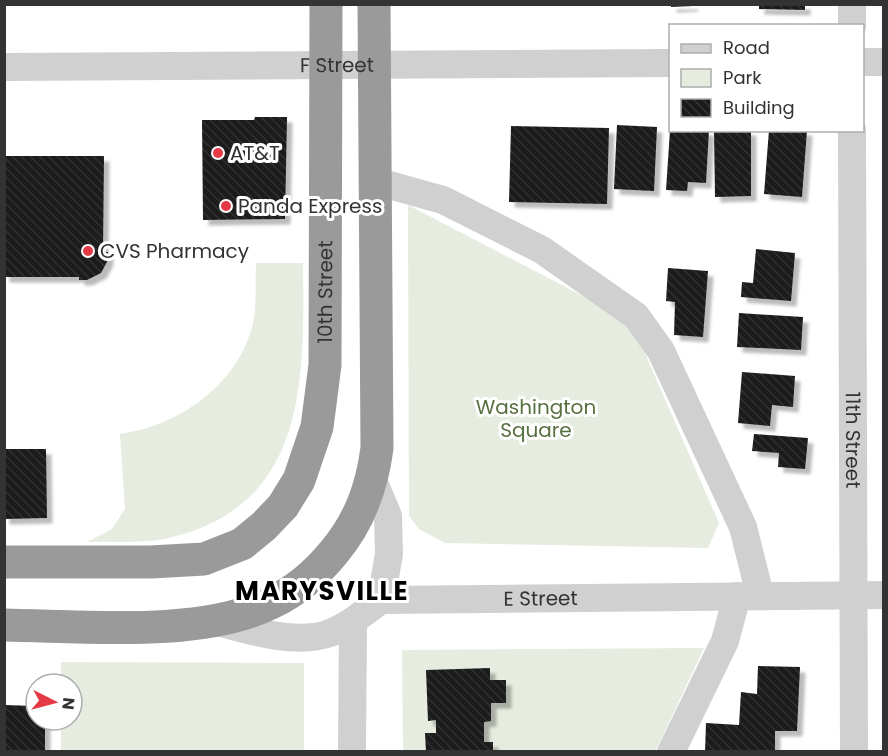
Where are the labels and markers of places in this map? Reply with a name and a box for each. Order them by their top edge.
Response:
place label: AT&T [230,139,280,167]
marker: AT&T [211,146,225,160]
place label: Panda Express [238,192,382,220]
marker: Panda Express [219,199,233,213]
place label: CVS Pharmacy [100,237,249,265]
marker: CVS Pharmacy [81,244,95,258]

